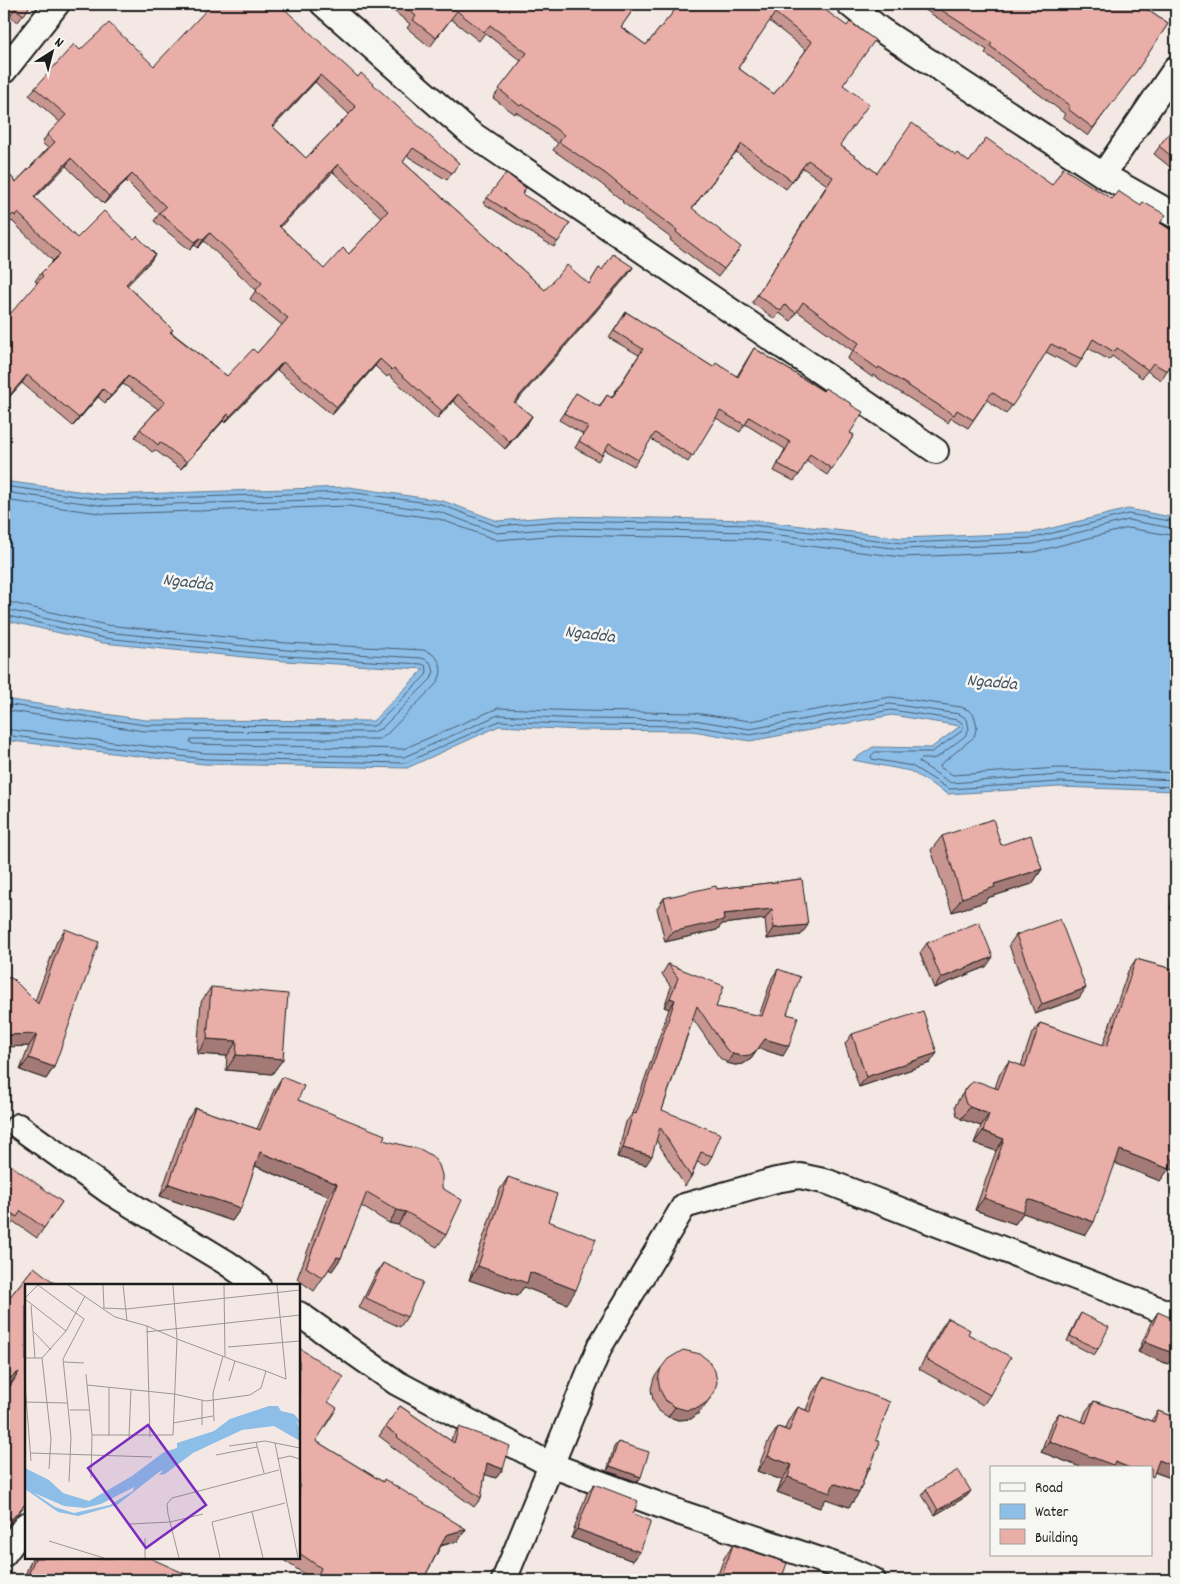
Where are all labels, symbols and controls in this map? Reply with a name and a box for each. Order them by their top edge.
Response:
north arrow [28,28,78,78]
text: N [50,33,67,53]
water label: Ngadda [161,568,216,599]
water label: Ngadda [563,620,618,651]
water label: Ngadda [966,669,1020,698]
inset map [25,1284,300,1559]
legend [990,1466,1152,1556]
text: Road [1035,1478,1063,1500]
text: Water [1035,1502,1069,1524]
text: Building [1035,1528,1078,1550]

